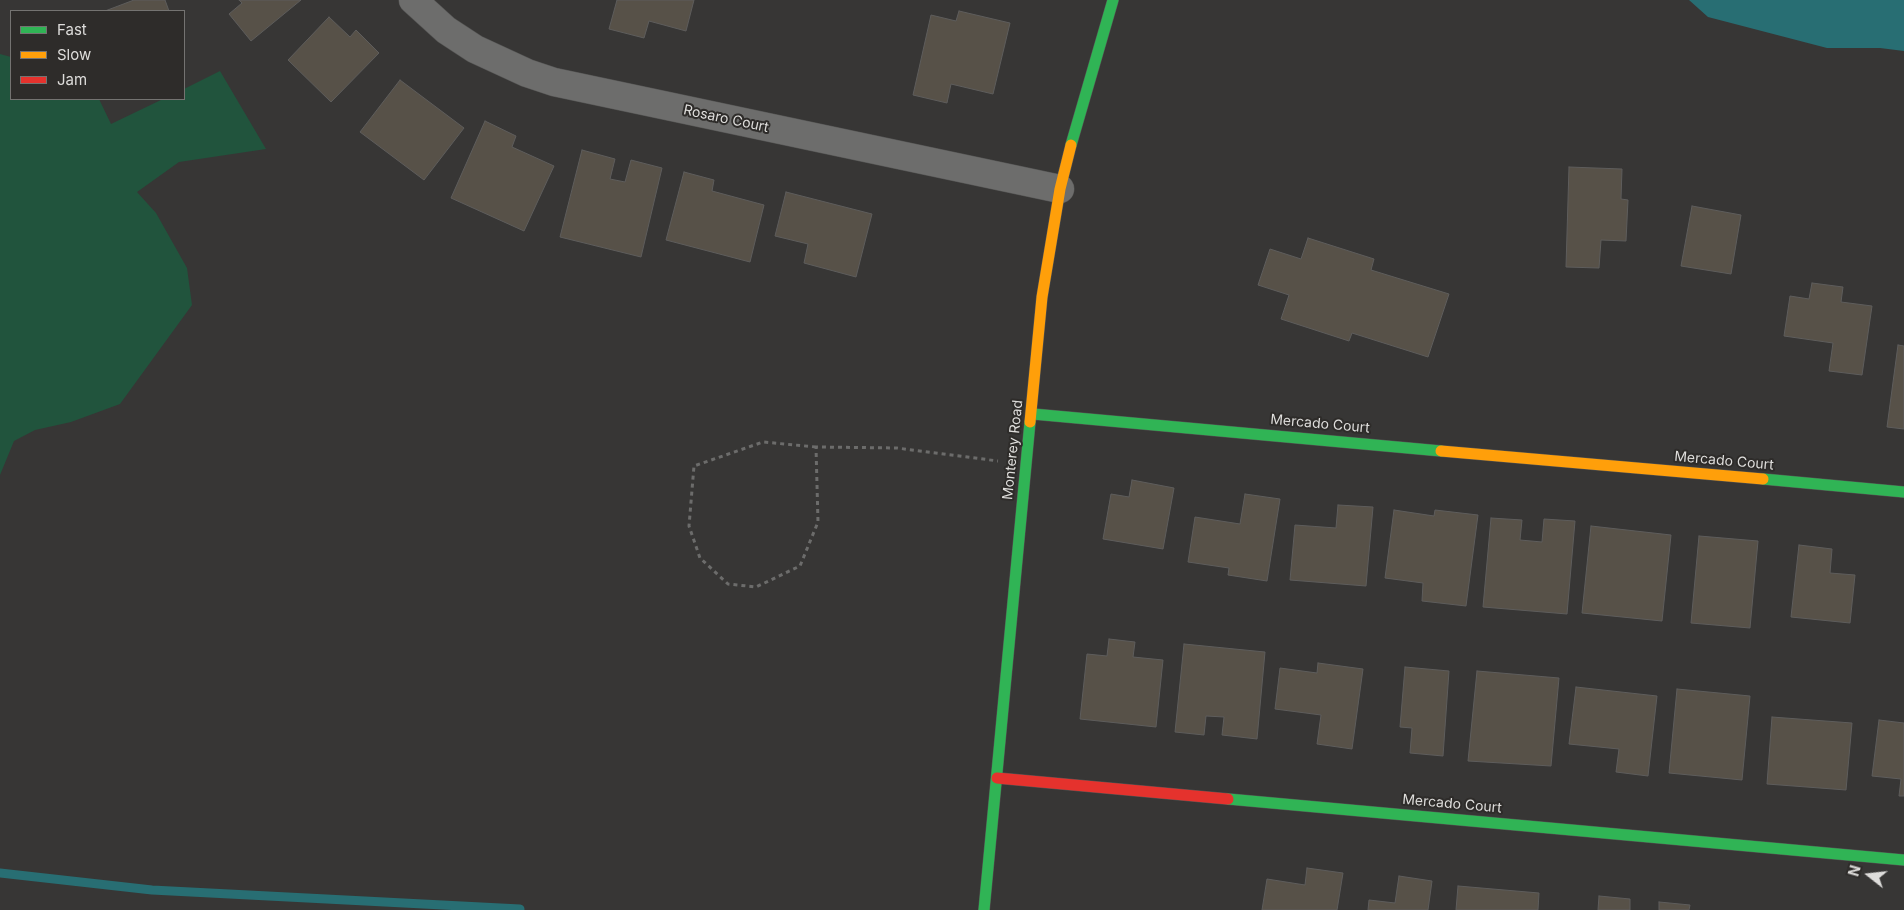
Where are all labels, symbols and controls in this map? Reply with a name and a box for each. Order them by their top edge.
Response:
legend [10,10,185,100]
text: Fast [57,20,87,39]
text: Slow [57,45,91,64]
text: Jam [57,70,87,89]
street label: Rosaro Court [682,102,770,136]
street label: Monterey Road [999,399,1027,501]
street label: Mercado Court [1270,411,1370,437]
street label: Mercado Court [1674,448,1774,474]
street label: Mercado Court [1402,791,1502,817]
north arrow [1844,850,1894,900]
text: N [1844,863,1864,878]

